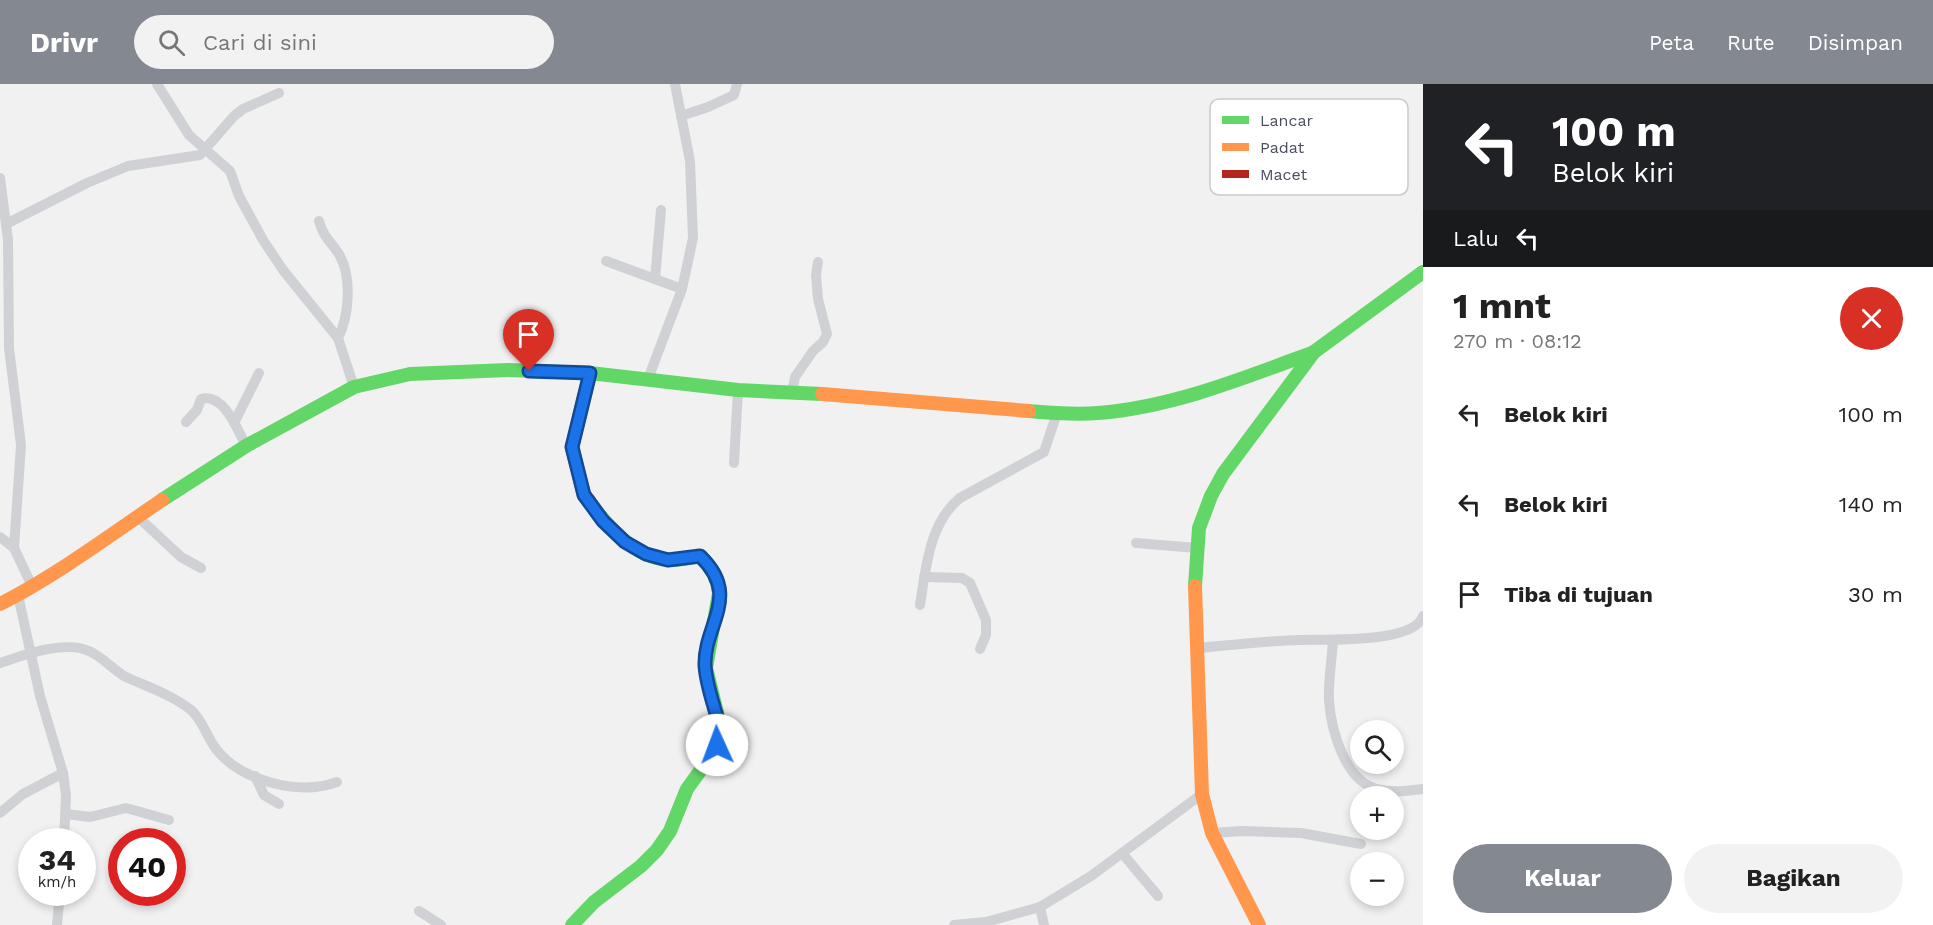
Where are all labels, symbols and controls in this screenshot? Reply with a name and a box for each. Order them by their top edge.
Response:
search box [134,15,554,69]
text: Drivr [30,26,98,59]
icon: search [155,26,188,59]
text: Cari di sini [203,30,317,55]
text: Peta [1649,30,1694,55]
text: Rute [1727,30,1775,55]
text: Disimpan [1808,30,1903,55]
legend [1210,99,1408,195]
text: 100 m [1552,107,1676,156]
icon: left [1453,108,1531,186]
text: Lancar [1260,111,1314,130]
text: Padat [1260,138,1305,157]
text: Belok kiri [1552,157,1674,189]
text: Macet [1260,165,1308,184]
icon: left [1511,222,1544,255]
text: Lalu [1453,226,1499,251]
text: 1 mnt [1453,285,1551,327]
button: close [1840,287,1903,350]
pin [503,309,554,371]
icon: arrive [512,318,545,351]
text: 270 m · 08:12 [1453,329,1582,353]
icon: left [1453,398,1486,431]
text: Belok kiri [1504,402,1608,427]
text: 100 m [1839,402,1903,427]
icon: left [1453,488,1486,521]
text: Belok kiri [1504,492,1608,517]
text: 140 m [1839,492,1903,517]
icon: arrive [1453,578,1486,611]
text: Tiba di tujuan [1504,582,1653,607]
text: 30 m [1848,582,1903,607]
position arrow [685,713,749,777]
map controls [1350,720,1404,906]
button: search [1350,720,1404,774]
button: + [1350,786,1404,840]
speed limit sign: 40 [108,828,186,906]
text: 34 [38,842,76,877]
button: Keluar [1453,844,1672,913]
button: Bagikan [1684,844,1903,913]
button: − [1350,852,1404,906]
text: km/h [38,873,76,891]

